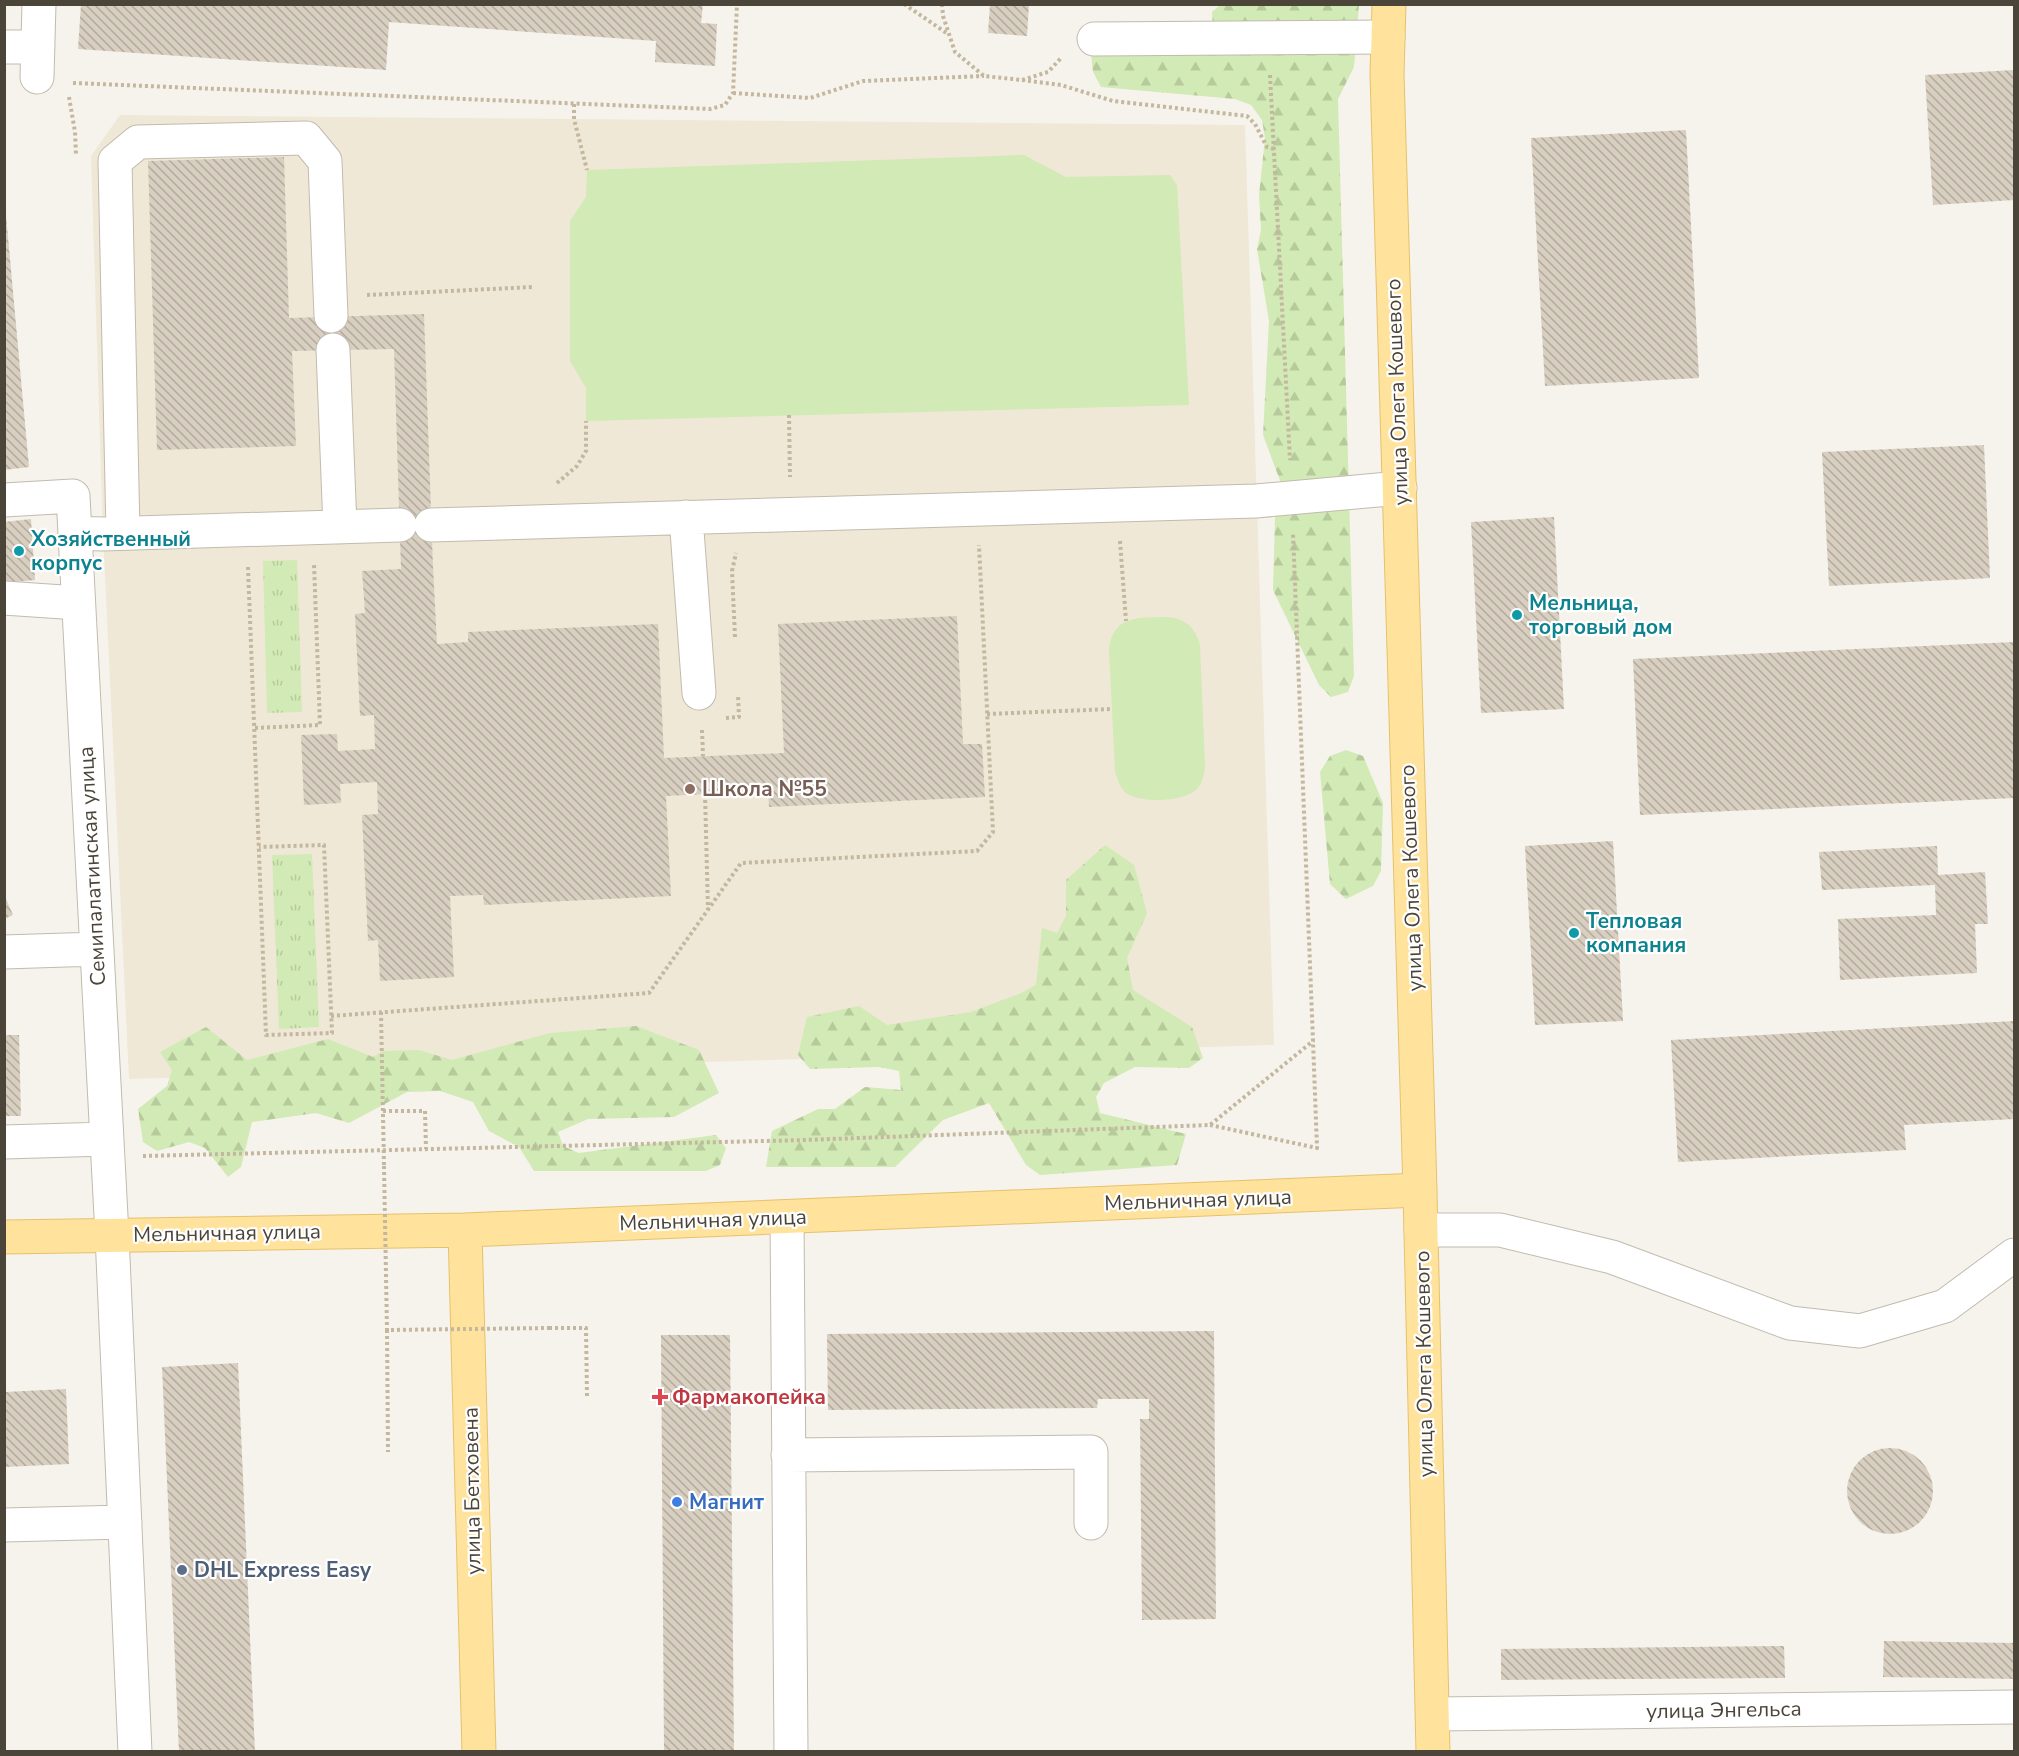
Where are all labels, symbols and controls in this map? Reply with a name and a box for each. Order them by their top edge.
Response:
street label: улица Олега Кошевого [1379,278,1415,506]
place label: Хозяйственный корпус [30,525,191,577]
marker: Хозяйственный корпус [12,544,26,558]
place label: Мельница, торговый дом [1529,589,1672,641]
marker: Мельница, торговый дом [1510,608,1524,622]
street label: Семипалатинская улица [72,745,112,987]
street label: улица Олега Кошевого [1393,764,1429,992]
place label: Школа №55 [702,775,827,803]
marker: Школа №55 [683,782,697,796]
place label: Тепловая компания [1586,907,1686,959]
marker: Тепловая компания [1567,926,1581,940]
street label: Мельничная улица [1104,1183,1292,1217]
street label: Мельничная улица [619,1203,807,1237]
street label: Мельничная улица [133,1217,321,1249]
street label: улица Олега Кошевого [1408,1250,1440,1478]
place label: Фармакопейка [672,1383,826,1411]
marker: Фармакопейка [653,1390,667,1404]
street label: улица Бетховена [457,1407,487,1575]
place label: Магнит [689,1488,764,1516]
marker: Магнит [670,1495,684,1509]
place label: DHL Express Easy [194,1556,372,1584]
marker: DHL Express Easy [175,1563,189,1577]
street label: улица Энгельса [1646,1695,1802,1725]

